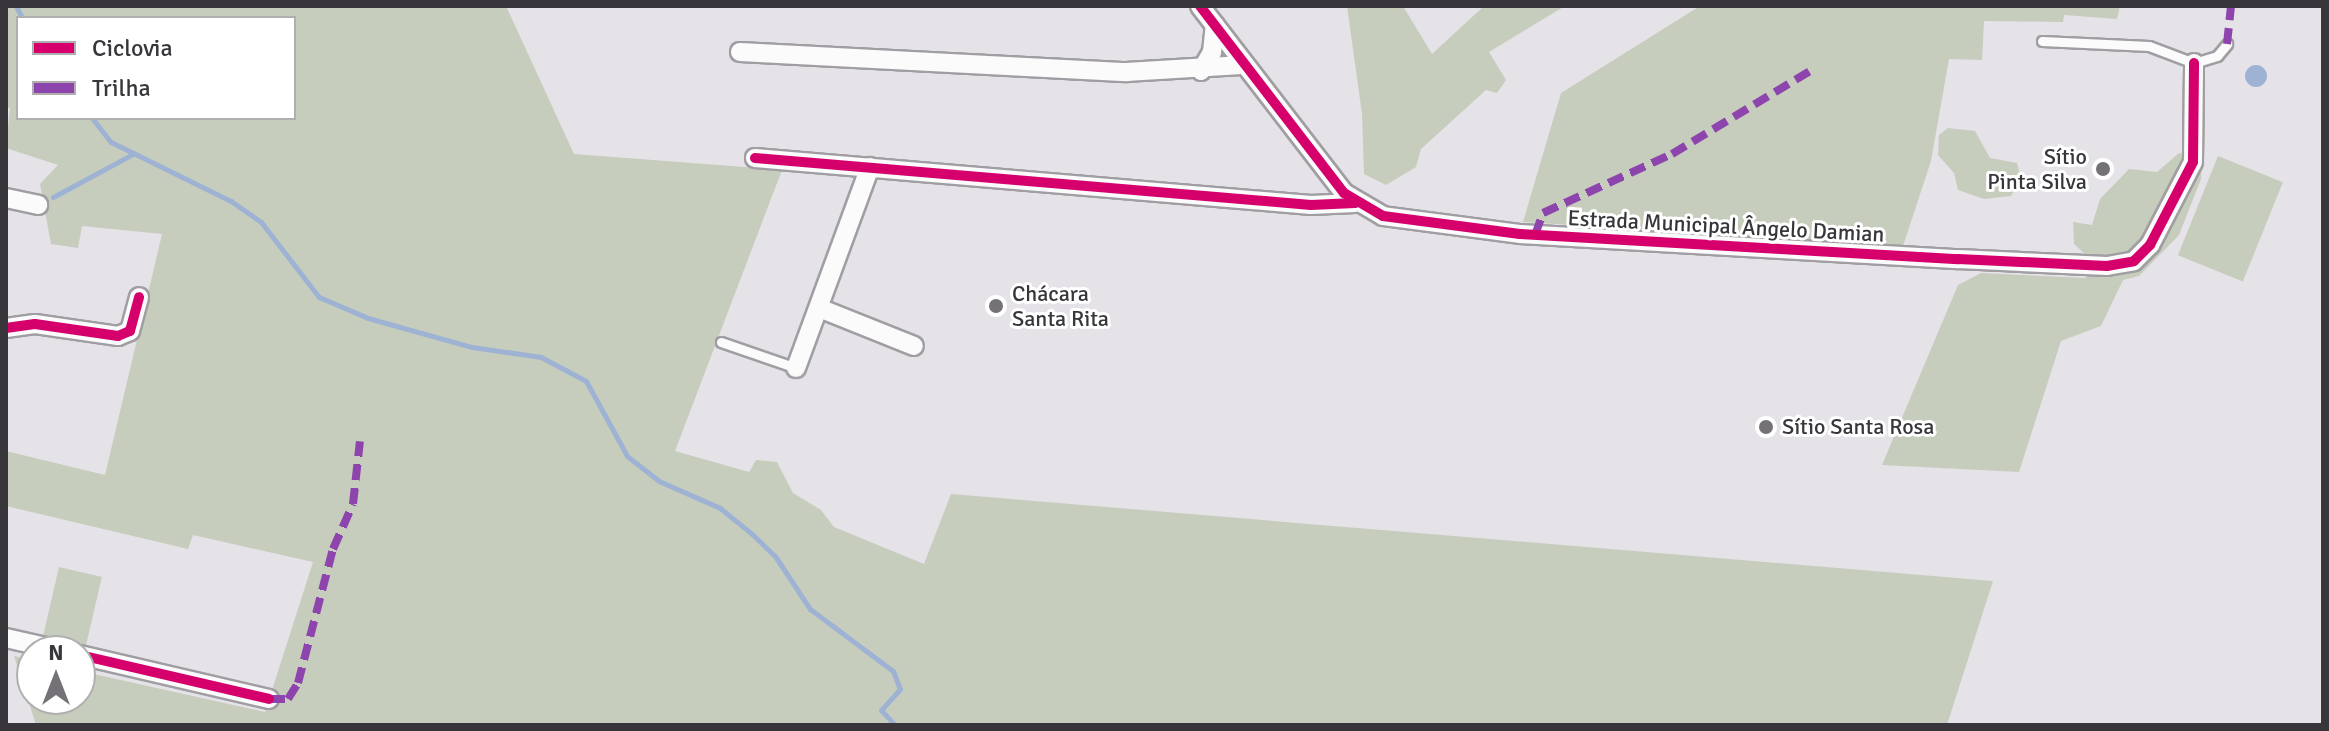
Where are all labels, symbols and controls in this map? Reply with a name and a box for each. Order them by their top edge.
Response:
legend [16,16,296,120]
text: Ciclovia [92,33,173,63]
text: Trilha [92,73,151,103]
place label: Sítio Pinta Silva [1987,143,2087,194]
marker: Sítio Pinta Silva [2094,160,2112,178]
street label: Estrada Municipal Ângelo Damian [1567,205,1885,247]
place label: Chácara Santa Rita [1012,280,1109,332]
marker: Chácara Santa Rita [987,297,1005,315]
place label: Sítio Santa Rosa [1782,414,1934,440]
marker: Sítio Santa Rosa [1757,418,1775,436]
north arrow [16,635,96,715]
text: N [48,639,64,666]

